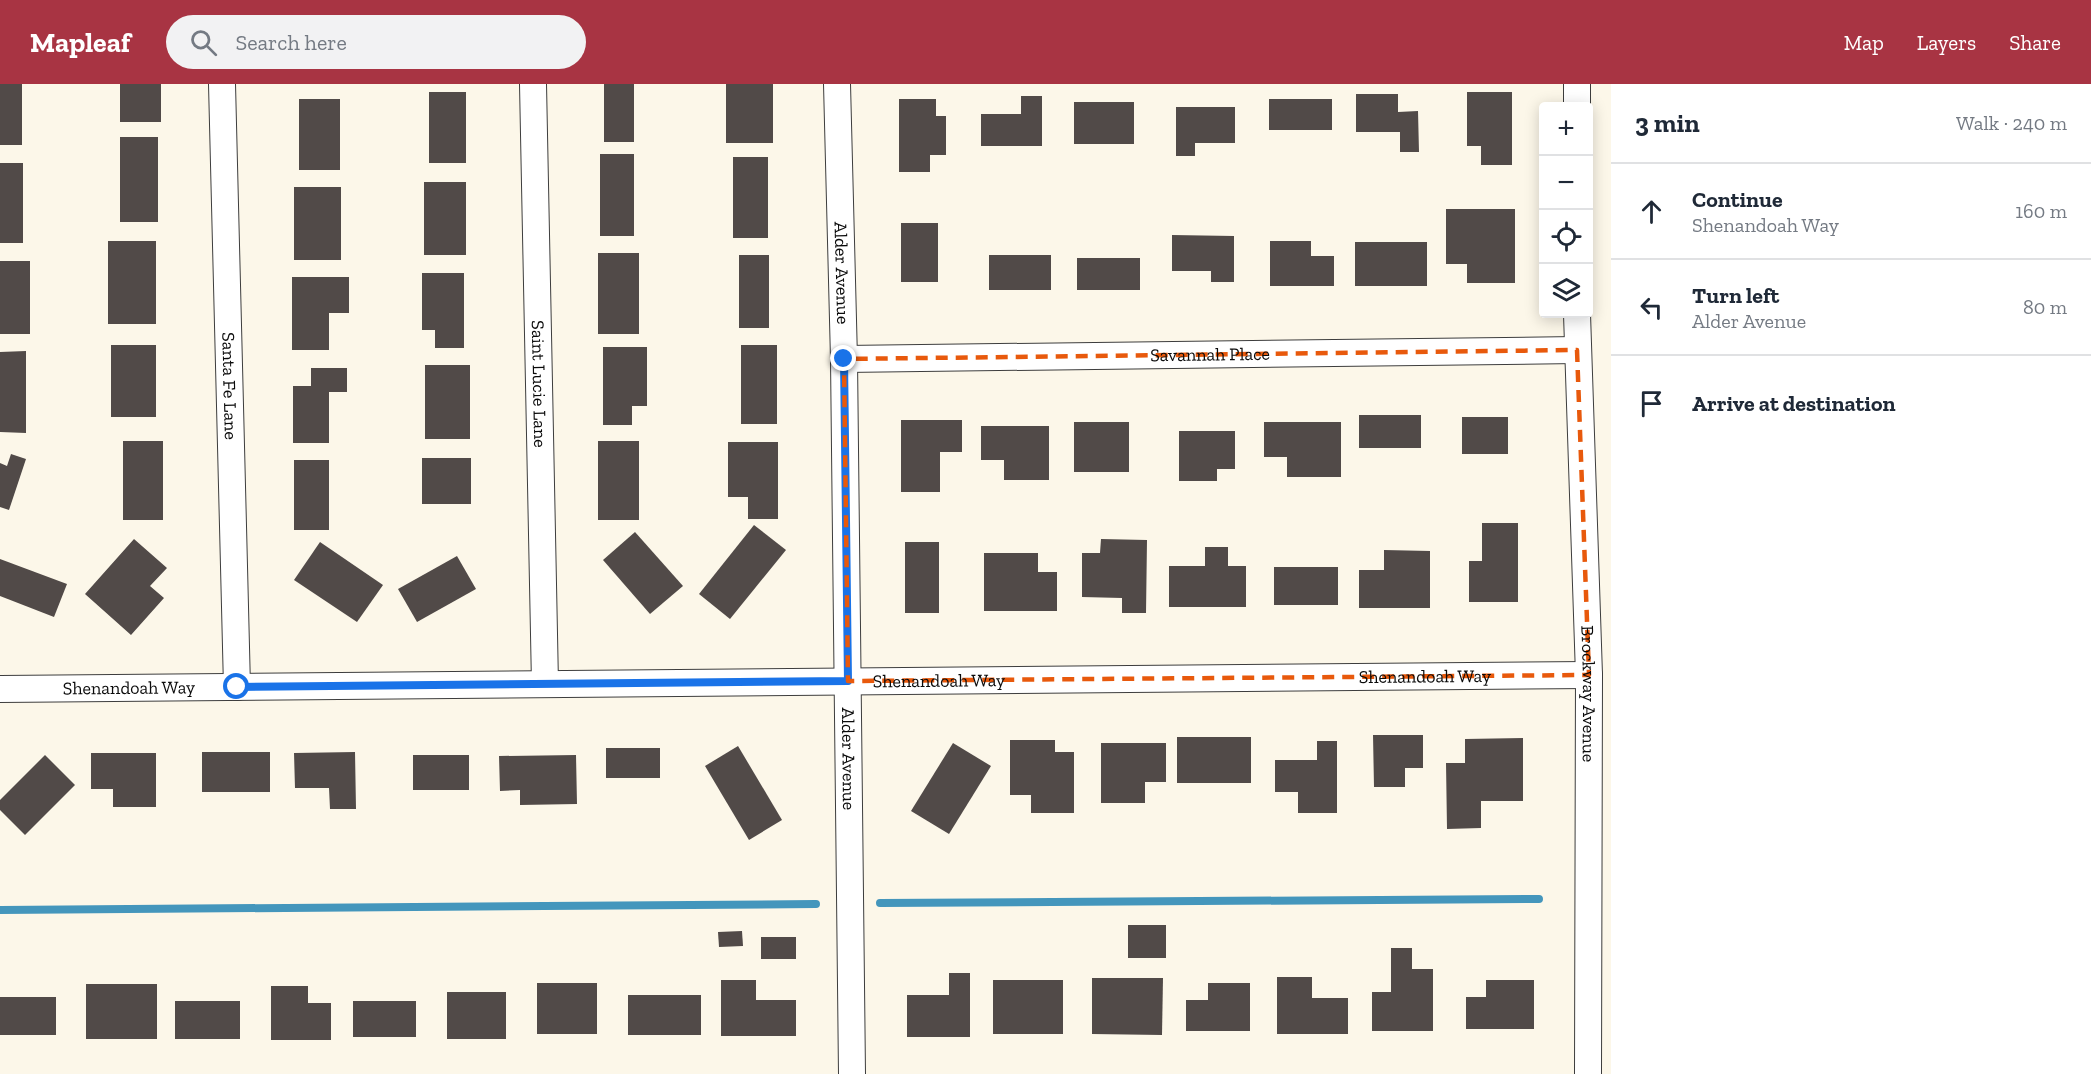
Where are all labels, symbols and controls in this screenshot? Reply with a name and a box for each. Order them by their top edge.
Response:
search box [166,15,586,69]
text: Mapleaf [30,26,130,59]
icon: search [187,26,220,59]
text: Search here [235,29,347,56]
text: Map [1844,30,1884,55]
text: Layers [1917,30,1976,55]
text: Share [2009,30,2061,55]
map controls [1539,102,1593,318]
button: + [1539,102,1593,156]
text: 3 min [1635,107,1700,139]
text: Walk · 240 m [1956,111,2067,135]
button: − [1539,156,1593,210]
text: Continue [1692,186,1783,213]
icon: ahead [1635,195,1668,228]
text: 160 m [2015,199,2067,223]
button: locate [1539,210,1593,264]
text: Shenandoah Way [1692,213,1839,237]
street label: Alder Avenue [830,221,854,325]
button: layers [1539,264,1593,318]
text: Turn left [1692,282,1779,309]
icon: left [1635,291,1668,324]
text: 80 m [2023,295,2067,319]
text: Alder Avenue [1692,309,1806,333]
street label: Saint Lucie Lane [527,320,551,448]
street label: Santa Fe Lane [217,332,242,440]
street label: Savannah Place [1150,343,1270,366]
route end [830,345,856,371]
icon: arrive [1635,387,1668,420]
text: Arrive at destination [1692,390,1895,417]
street label: Brockway Avenue [1576,625,1600,762]
street label: Shenandoah Way [1359,665,1492,688]
street label: Shenandoah Way [873,669,1006,692]
route start [223,673,249,699]
street label: Shenandoah Way [63,676,196,699]
street label: Alder Avenue [837,707,860,810]

